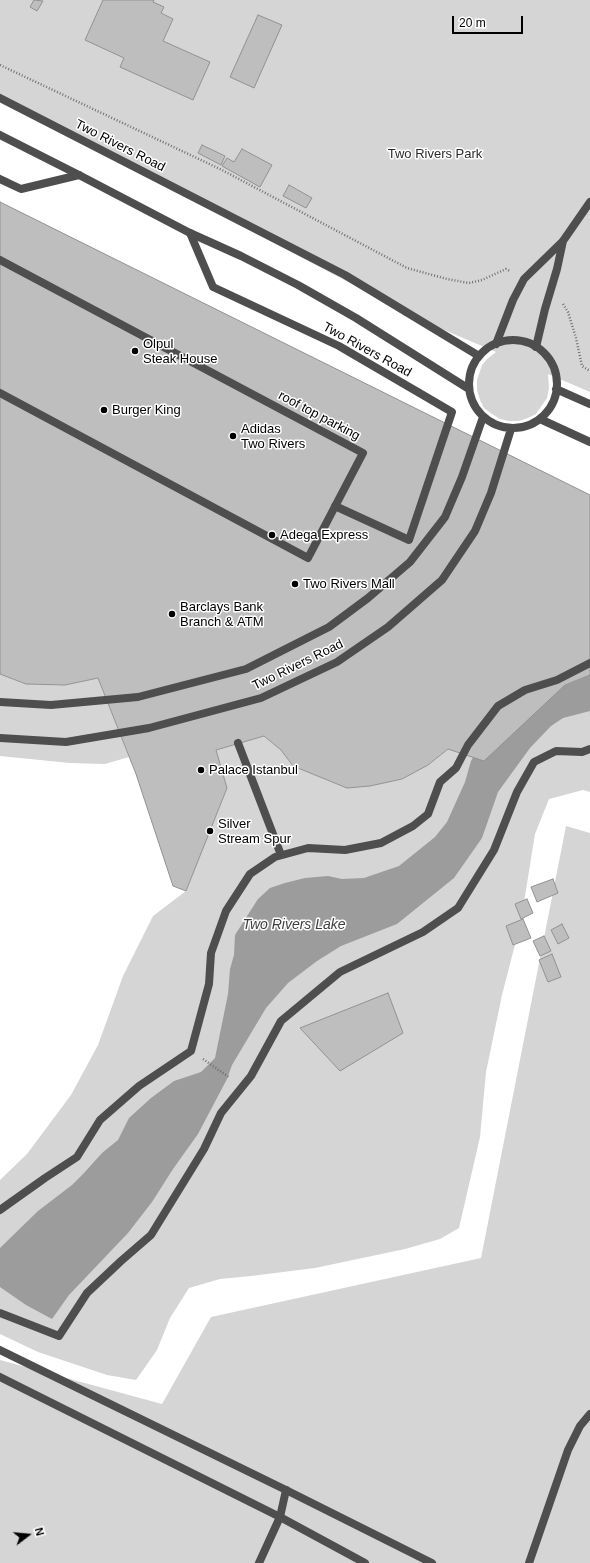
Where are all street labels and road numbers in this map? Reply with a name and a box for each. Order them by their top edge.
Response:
street label: Two Rivers Road [72,117,168,175]
street label: Two Rivers Road [320,319,414,381]
street label: roof top parking [275,388,363,444]
street label: Two Rivers Road [250,636,346,694]

